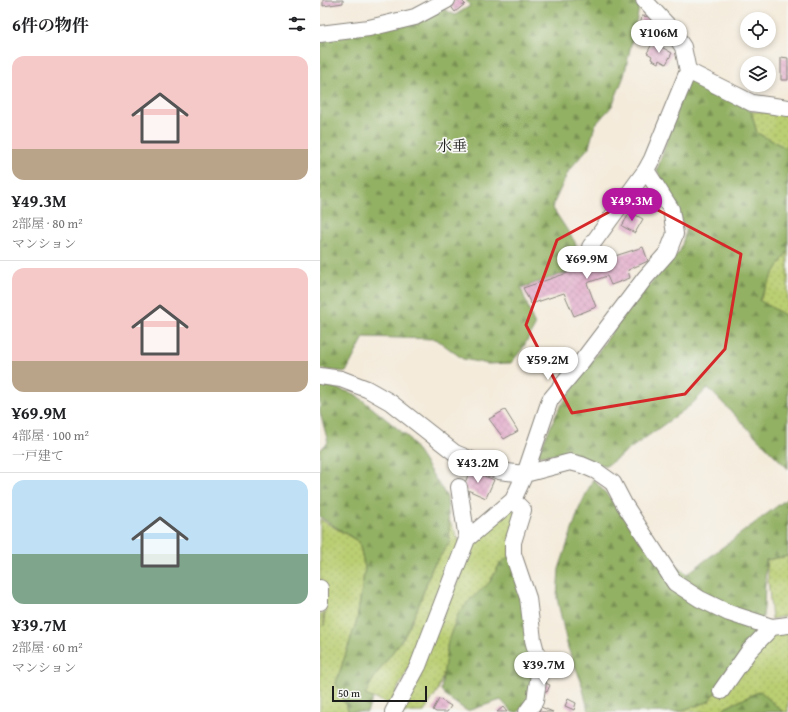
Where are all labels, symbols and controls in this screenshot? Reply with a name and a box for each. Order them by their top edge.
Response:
text: 6件の物件 [12,12,89,37]
map controls [740,12,776,92]
button: locate [740,12,776,48]
icon: filters [286,13,308,35]
pin: ¥106M [631,20,687,54]
text: ¥106M [640,23,678,42]
button: layers [740,56,776,92]
icon: home [124,82,196,154]
district label: 水垂 [437,135,467,156]
text: ¥49.3M [12,188,67,213]
pin: ¥49.3M [599,188,665,222]
text: ¥49.3M [611,191,653,210]
text: 2部屋 · 80 m² [12,214,83,233]
text: マンション [12,234,76,253]
pin: ¥69.9M [554,246,620,280]
text: ¥69.9M [566,249,608,268]
icon: home [124,294,196,366]
pin: ¥59.2M [515,347,581,381]
text: ¥59.2M [527,350,569,369]
text: ¥69.9M [12,400,67,425]
text: 4部屋 · 100 m² [12,426,89,445]
text: 一戸建て [12,446,64,465]
pin: ¥43.2M [445,450,511,484]
text: ¥43.2M [457,453,499,472]
icon: home [124,506,196,578]
text: ¥39.7M [12,612,67,637]
text: 2部屋 · 60 m² [12,638,83,657]
pin: ¥39.7M [511,652,577,686]
text: ¥39.7M [523,655,565,674]
text: マンション [12,658,76,677]
scale bar [332,684,427,703]
text: 50 m [338,685,360,701]

